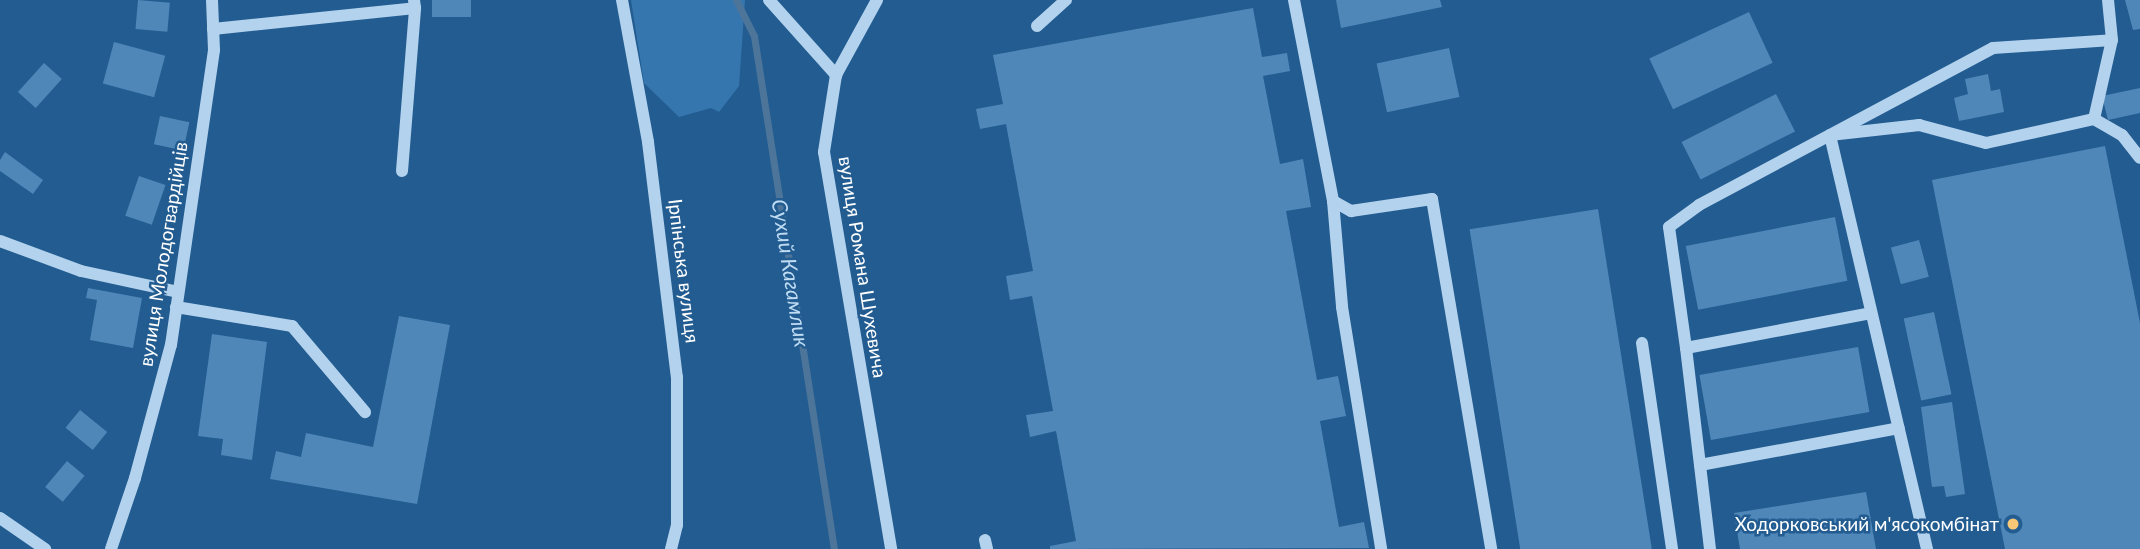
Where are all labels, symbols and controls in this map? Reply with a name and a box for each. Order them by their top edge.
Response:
street label: вулиця Молодогвардійців [134,140,192,368]
street label: вулиця Романа Шухевича [834,155,892,379]
water label: Сухий Кагамлик [767,197,815,349]
street label: Ірпінська вулиця [664,198,704,344]
place label: Ходорковський м'ясокомбінат [1735,513,1999,535]
marker: Ходорковський м'ясокомбінат [2005,516,2021,532]

